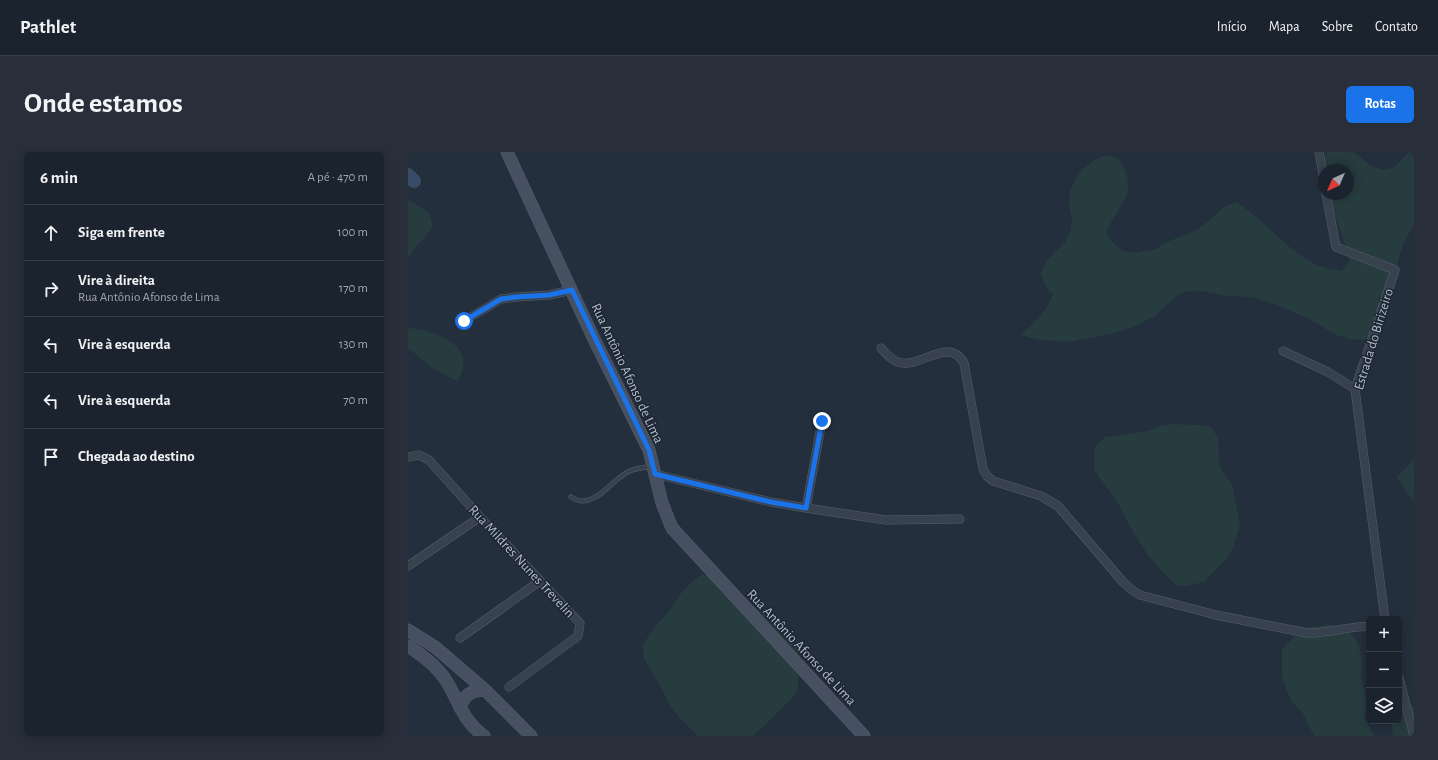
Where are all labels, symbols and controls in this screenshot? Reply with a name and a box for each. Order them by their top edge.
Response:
text: Pathlet [20,18,76,37]
text: Início [1217,20,1247,34]
text: Mapa [1269,20,1300,34]
text: Sobre [1322,20,1353,34]
text: Contato [1375,20,1418,34]
button: Rotas [1346,86,1414,123]
text: Onde estamos [24,90,183,118]
north arrow [1318,164,1354,200]
text: 6 min [40,169,78,186]
text: A pé · 470 m [307,171,368,184]
icon: ahead [40,222,62,244]
text: Siga em frente [78,225,165,240]
text: 100 m [337,226,368,239]
text: Vire à direita [78,273,155,288]
icon: right [40,278,62,300]
text: 170 m [339,282,368,295]
street label: Estrada do Birizeiro [1352,287,1396,392]
text: Rua Antônio Afonso de Lima [78,291,220,304]
street label: Rua Antônio Afonso de Lima [588,301,666,446]
route start [455,312,473,330]
icon: left [40,334,62,356]
text: Vire à esquerda [78,337,171,352]
text: 130 m [339,338,368,351]
icon: left [40,390,62,412]
text: Vire à esquerda [78,393,171,408]
text: 70 m [343,394,368,407]
route end [813,412,831,430]
icon: arrive [40,446,62,468]
text: Chegada ao destino [78,449,195,464]
street label: Rua Mildres Nunes Trevelin [466,503,577,620]
street label: Rua Antônio Afonso de Lima [744,587,859,709]
map controls [1366,616,1402,724]
button: + [1366,616,1402,652]
button: − [1366,652,1402,688]
button: layers [1366,688,1402,724]

